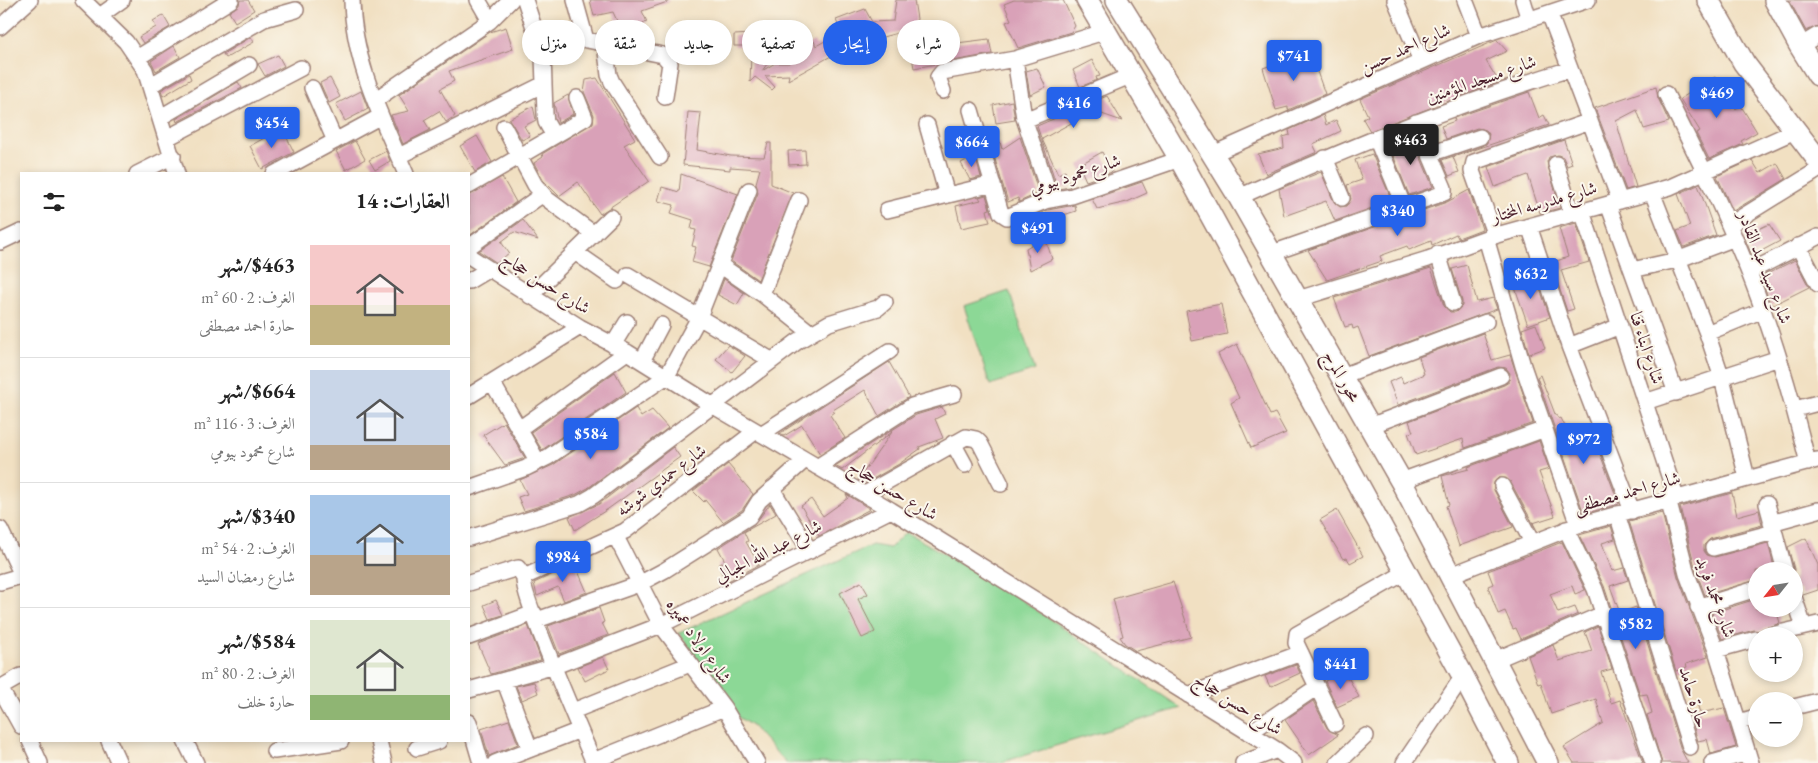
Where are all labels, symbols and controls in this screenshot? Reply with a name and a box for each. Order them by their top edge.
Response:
street label: شارع احمد حسن [1356,17,1455,81]
chip: منزل [522,20,585,65]
chip: شقة [595,20,655,65]
chip: جديد [665,20,732,65]
chip: تصفية [742,20,813,65]
chip: إيجار [823,20,887,65]
chip: شراء [897,20,960,65]
pin: $741 [1264,39,1324,82]
text: $741 [1278,45,1310,66]
street label: شارع مسجد المؤمنين [1423,49,1540,112]
pin: $469 [1687,76,1747,119]
text: $469 [1701,82,1733,103]
pin: $416 [1044,86,1104,129]
text: $416 [1058,92,1090,113]
pin: $454 [242,106,302,149]
text: $454 [256,112,288,133]
pin: $463 [1381,124,1441,166]
pin: $664 [942,126,1002,168]
text: $463 [1395,129,1427,150]
text: $664 [956,131,988,152]
street label: شارع محمود بيومي [1026,148,1125,203]
street label: شارع مدرسه المختار [1486,175,1601,232]
text: العقارات: 14 [356,187,450,214]
icon: filters [40,188,68,216]
pin: $340 [1368,194,1428,237]
text: $340 [1382,200,1414,221]
street label: شارع سيد عبد القادر [1729,205,1798,328]
pin: $491 [1008,212,1068,254]
text: $491 [1022,217,1054,238]
street label: شارع حسن حجاج [495,246,595,323]
text: $463/شهر [219,251,295,278]
pin: $632 [1501,258,1561,300]
text: $632 [1515,263,1547,284]
icon: home [350,265,410,325]
text: الغرف: 2 · 60 m² [201,287,295,308]
street label: شارع ابناء قنا [1621,309,1670,388]
text: حارة احمد مصطفى [199,315,295,336]
street label: محور المرج [1314,346,1367,408]
text: $664/شهر [219,377,295,404]
icon: home [350,390,410,450]
text: الغرف: 3 · 116 m² [194,413,295,434]
pin: $584 [561,418,621,460]
pin: $972 [1554,422,1614,465]
text: $584 [575,423,607,444]
text: $972 [1568,428,1600,449]
street label: شارع حمدي شوشه [611,438,713,524]
text: شارع محمود بيومي [210,441,295,462]
street label: شارع حسن حجاج [842,454,942,530]
street label: شارع احمد مصطفى [1571,465,1684,522]
text: $340/شهر [219,502,295,529]
street label: شارع عبد الله الجبالي [709,512,827,591]
icon: home [350,515,410,575]
text: الغرف: 2 · 54 m² [201,538,295,559]
pin: $984 [533,540,593,583]
text: $984 [547,546,579,567]
street label: شارع محمد فريد [1687,553,1742,642]
north arrow [1748,562,1802,618]
map controls [1748,562,1803,747]
text: شارع رمضان السيد [197,566,295,587]
street label: شارع اولاد عميره [658,594,737,690]
pin: $582 [1606,608,1666,650]
text: $582 [1620,613,1652,634]
text: $584/شهر [219,627,295,654]
button: + [1748,627,1803,682]
icon: home [350,640,410,700]
pin: $441 [1311,648,1371,690]
text: $441 [1325,653,1357,674]
text: الغرف: 2 · 80 m² [201,663,295,684]
street label: حارة حامد [1674,663,1715,730]
street label: شارع حسن حجاج [1187,667,1287,744]
text: حارة خلف [237,691,295,712]
button: − [1748,692,1803,747]

